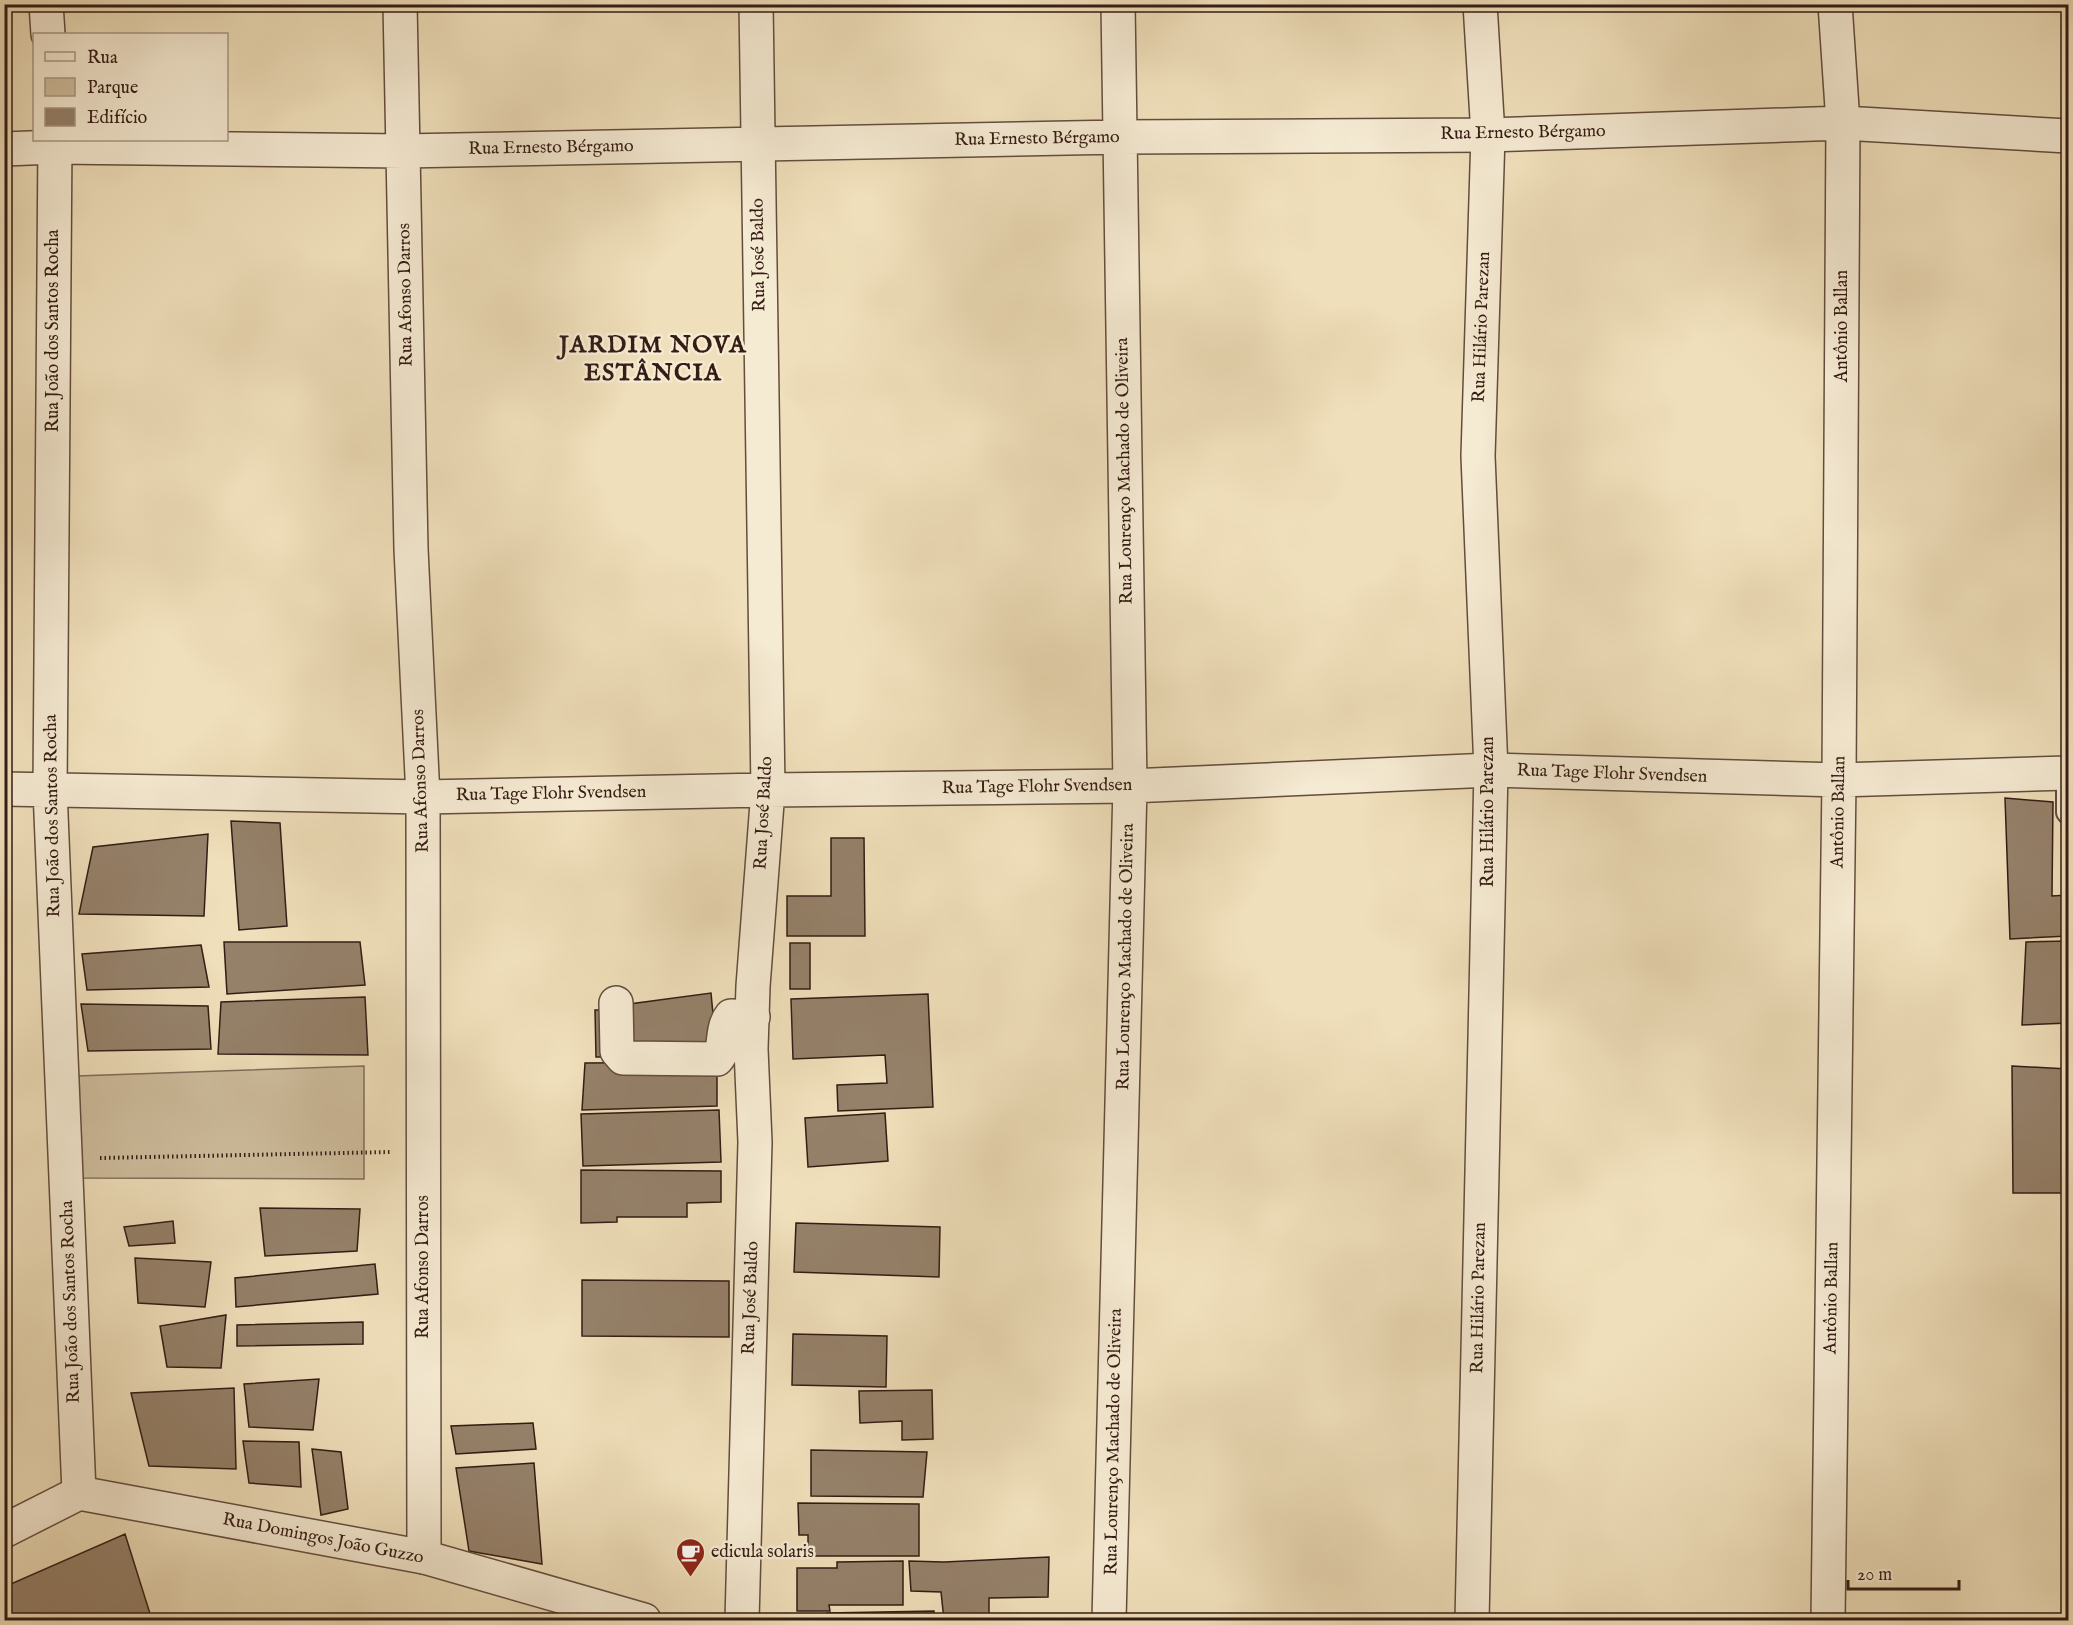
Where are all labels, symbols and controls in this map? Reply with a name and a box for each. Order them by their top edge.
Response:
legend [33,33,228,141]
text: Rua [87,47,118,70]
text: Parque [87,77,138,100]
text: Edifício [87,107,148,130]
street label: Rua Ernesto Bérgamo [1440,120,1606,146]
street label: Rua Ernesto Bérgamo [954,126,1120,152]
street label: Rua Ernesto Bérgamo [468,135,634,161]
street label: Rua José Baldo [747,198,771,312]
street label: Rua Afonso Darros [393,223,419,367]
street label: Rua João dos Santos Rocha [42,229,65,433]
street label: Rua Hilário Parezan [1468,251,1496,403]
street label: Antônio Ballan [1831,269,1854,383]
district label: JARDIM NOVA ESTÂNCIA [556,330,747,389]
street label: Rua Lourenço Machado de Oliveira [1111,337,1139,605]
street label: Rua Afonso Darros [407,709,435,853]
street label: Rua João dos Santos Rocha [40,714,66,918]
street label: Rua Hilário Parezan [1477,736,1500,888]
street label: Rua José Baldo [750,755,778,870]
street label: Antônio Ballan [1827,755,1851,869]
street label: Rua Tage Flohr Svendsen [1516,759,1708,789]
street label: Rua Tage Flohr Svendsen [941,774,1133,800]
street label: Rua Tage Flohr Svendsen [455,781,647,807]
street label: Rua Lourenço Machado de Oliveira [1112,823,1140,1091]
street label: Rua Afonso Darros [412,1195,435,1339]
street label: Rua João dos Santos Rocha [56,1200,86,1404]
street label: Rua Hilário Parezan [1466,1222,1492,1374]
street label: Rua José Baldo [738,1241,764,1355]
street label: Antônio Ballan [1820,1241,1844,1355]
street label: Rua Lourenço Machado de Oliveira [1100,1308,1128,1576]
street label: Rua Domingos João Guzzo [220,1508,426,1570]
cafe icon: edicula solaris [674,1536,706,1578]
place label: edicula solaris [711,1541,814,1564]
scale bar [1848,1553,1959,1591]
text: 20 m [1857,1564,1892,1587]

